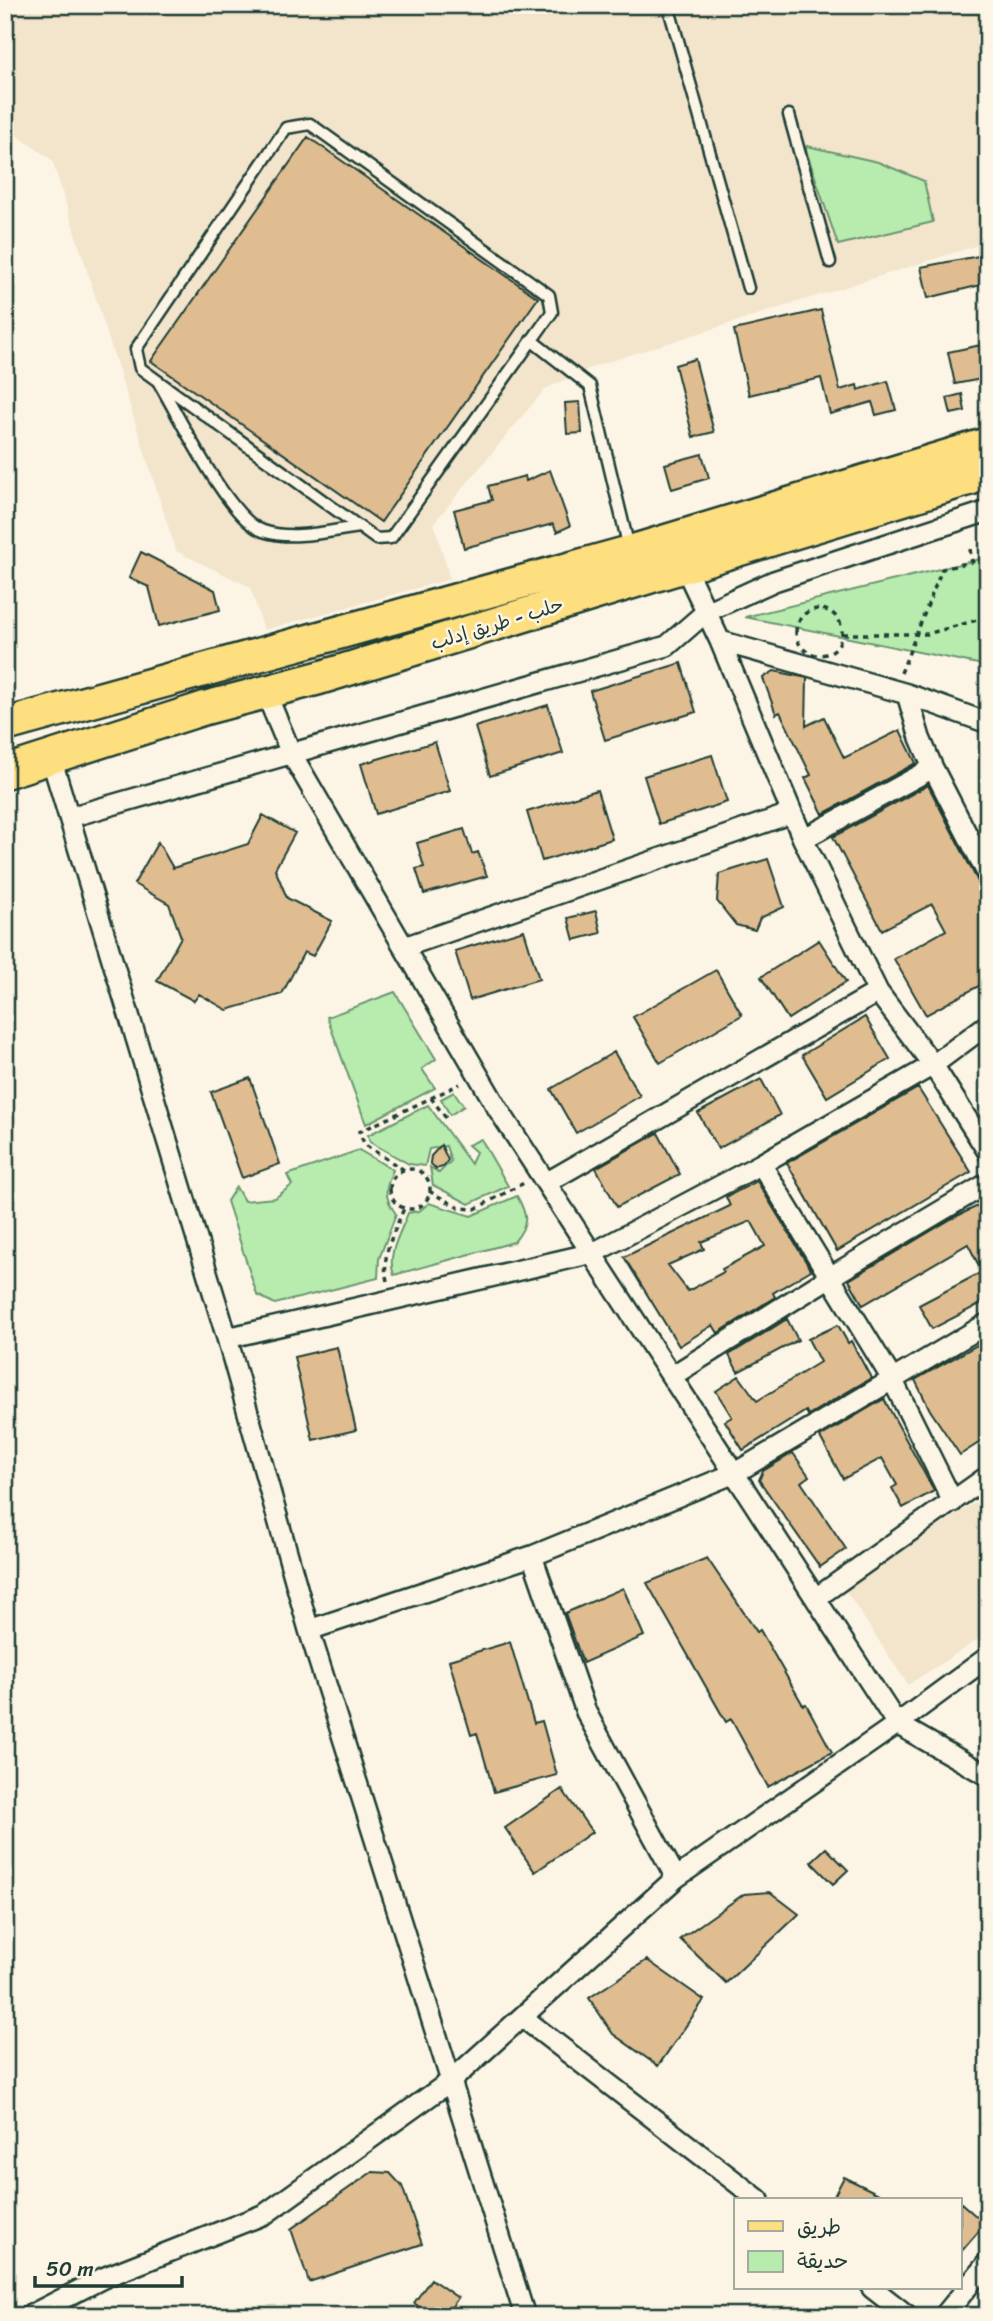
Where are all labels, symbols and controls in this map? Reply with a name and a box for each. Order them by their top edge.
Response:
street label: حلب - طريق إدلب [427,588,568,659]
legend [734,2198,962,2290]
text: طريق [797,2208,841,2246]
text: حديقة [797,2242,848,2280]
scale bar [35,2244,182,2288]
text: 50 m [46,2250,94,2288]

